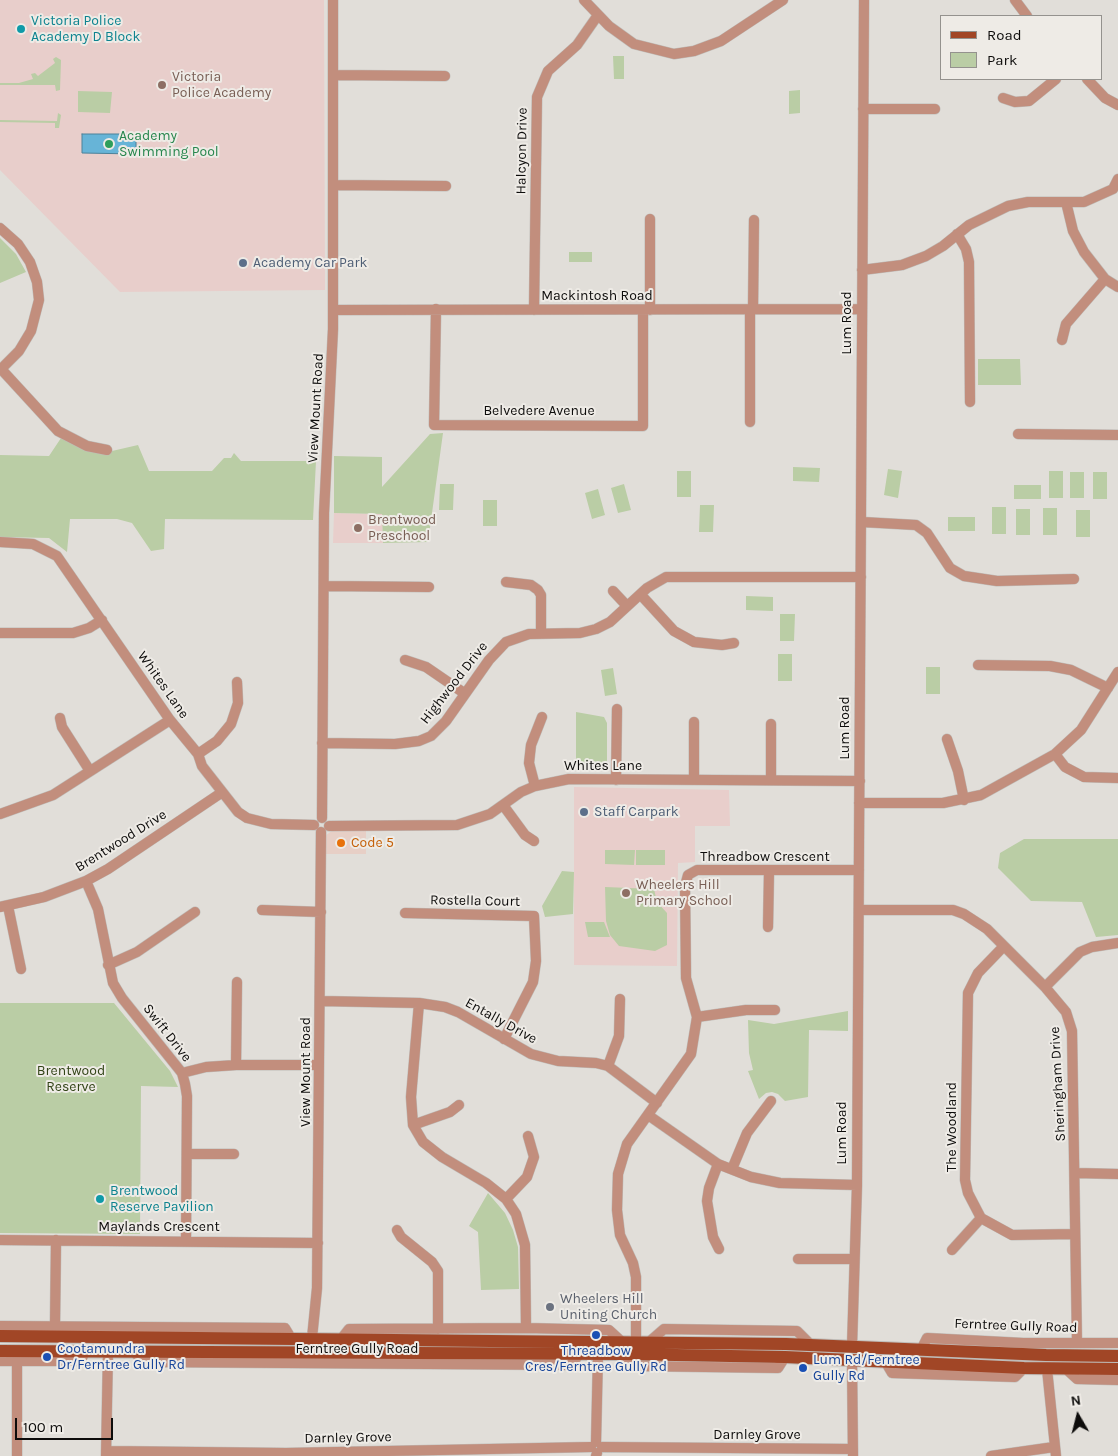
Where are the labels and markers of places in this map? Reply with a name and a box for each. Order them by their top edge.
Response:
place label: Victoria Police Academy D Block [31,13,140,46]
marker: Victoria Police Academy D Block [15,23,27,35]
place label: Victoria Police Academy [172,69,271,102]
marker: Victoria Police Academy [156,79,168,91]
place label: Academy Swimming Pool [119,128,219,160]
marker: Academy Swimming Pool [103,138,115,150]
place label: Academy Car Park [253,255,367,271]
marker: Academy Car Park [237,257,249,269]
place label: Brentwood Preschool [368,512,436,544]
marker: Brentwood Preschool [352,522,364,534]
place label: Staff Carpark [594,804,679,820]
marker: Staff Carpark [578,806,590,818]
place label: Code 5 [351,835,394,851]
marker: Code 5 [335,837,347,849]
place label: Wheelers Hill Primary School [636,877,732,910]
marker: Wheelers Hill Primary School [620,887,632,899]
place label: Brentwood Reserve Pavilion [110,1183,214,1216]
marker: Brentwood Reserve Pavilion [94,1193,106,1205]
place label: Wheelers Hill Uniting Church [560,1291,657,1324]
marker: Wheelers Hill Uniting Church [544,1301,556,1313]
marker: Threadbow Cres/Ferntree Gully Rd [590,1329,602,1341]
place label: Cootamundra Dr/Ferntree Gully Rd [57,1341,185,1374]
place label: Threadbow Cres/Ferntree Gully Rd [525,1343,667,1375]
marker: Cootamundra Dr/Ferntree Gully Rd [41,1351,53,1363]
place label: Lum Rd/Ferntree Gully Rd [813,1352,920,1384]
marker: Lum Rd/Ferntree Gully Rd [797,1362,809,1374]

